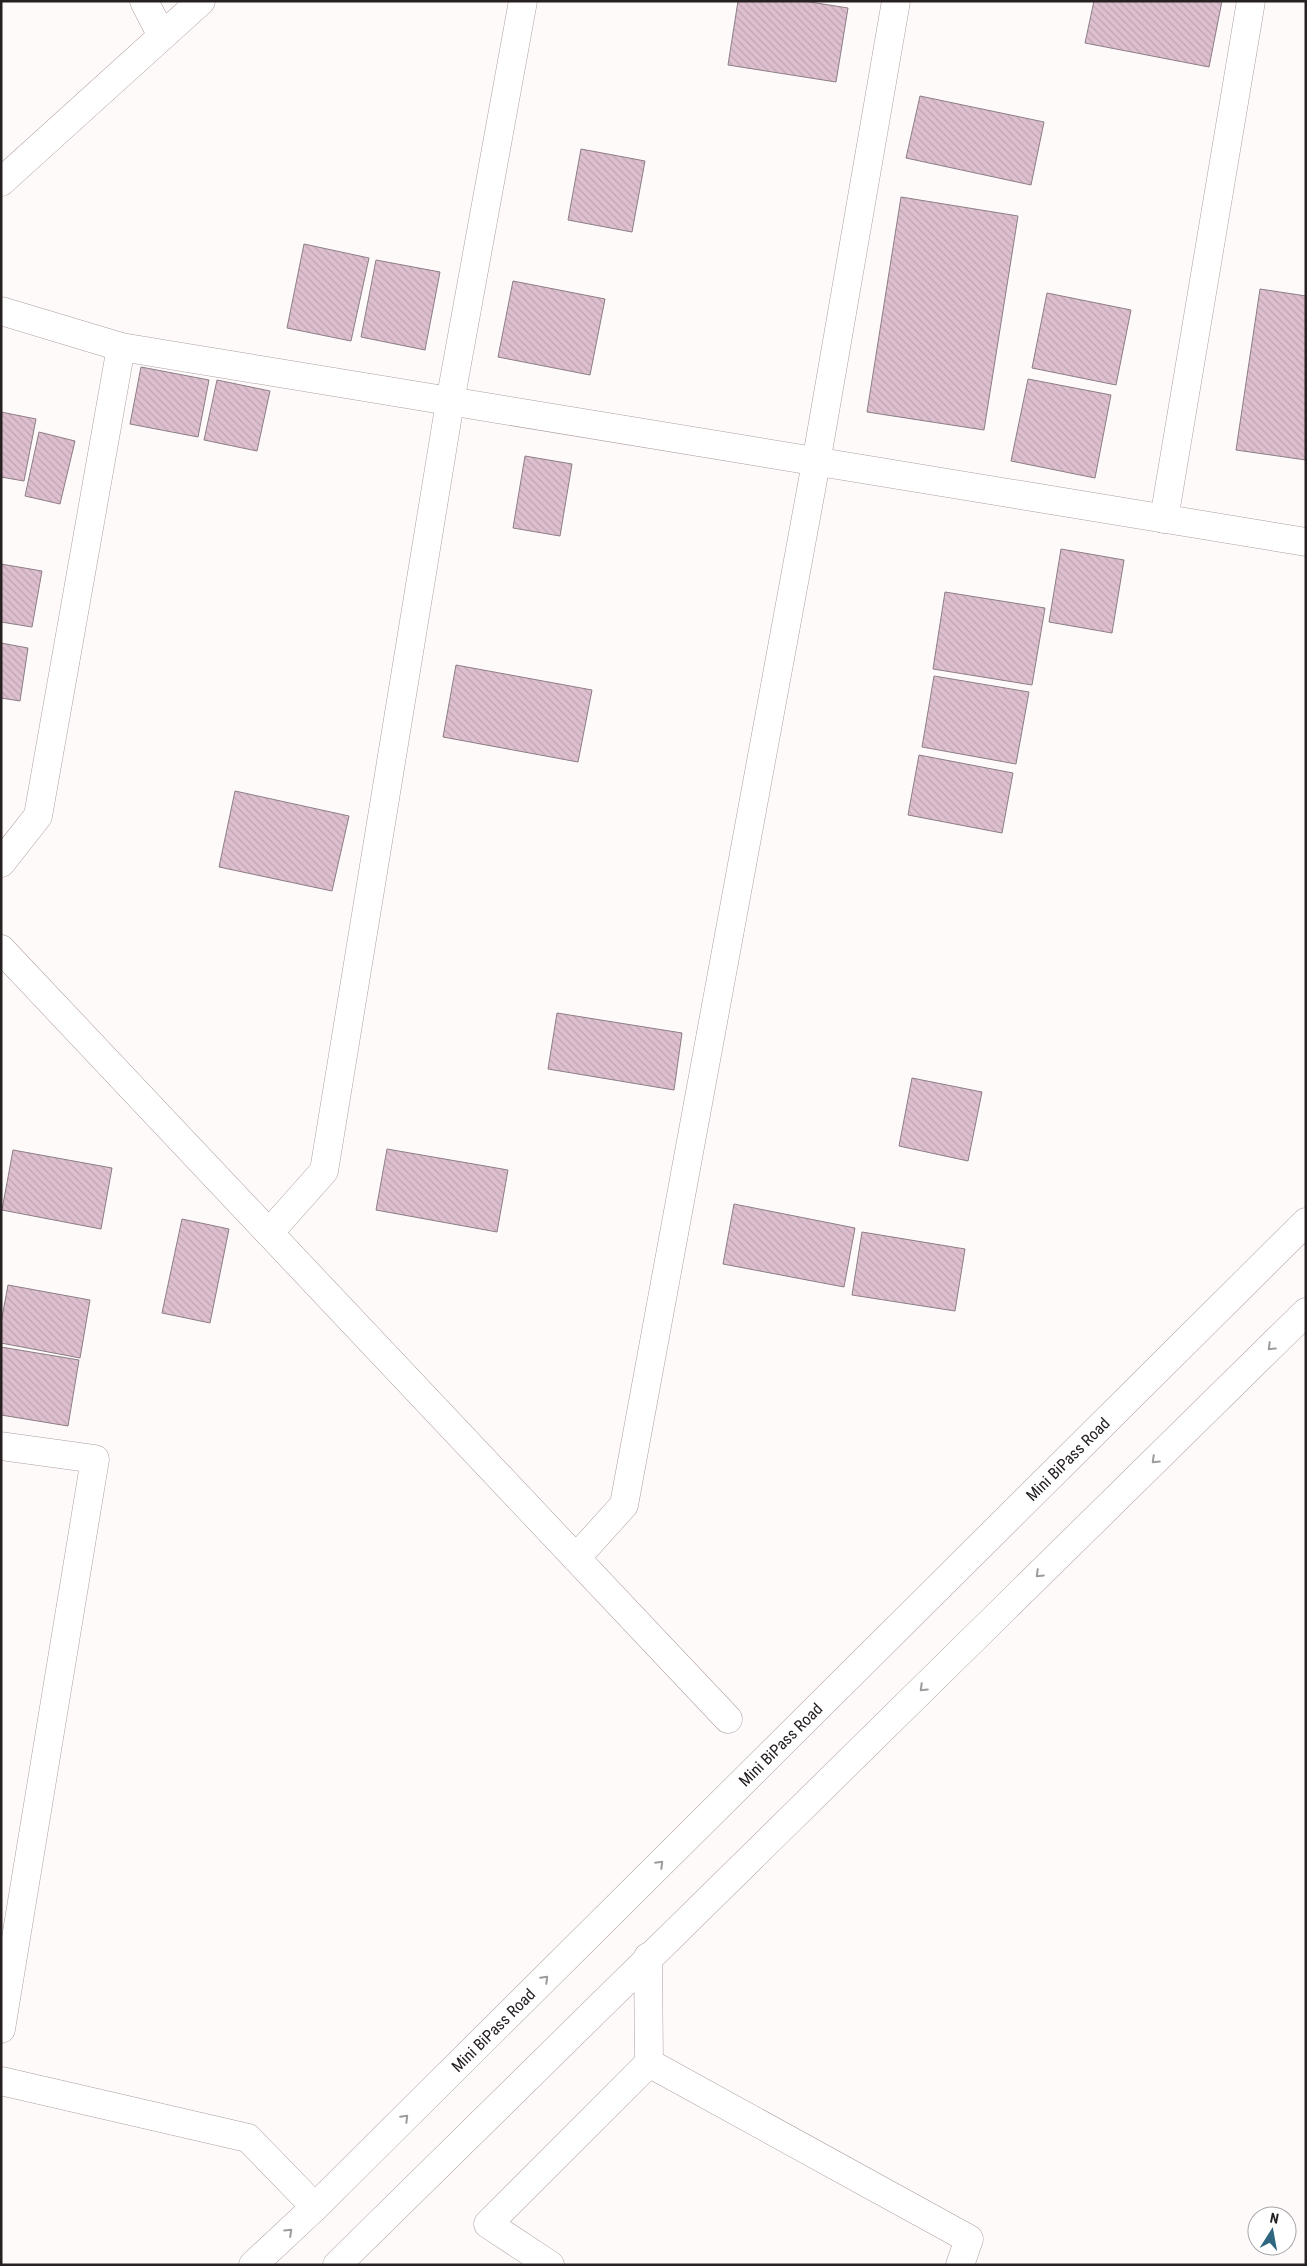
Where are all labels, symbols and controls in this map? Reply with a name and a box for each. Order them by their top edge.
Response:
one-way arrow [1268,1341,1277,1350]
street label: Mini BiPass Road [1022,1414,1114,1505]
one-way arrow [1152,1454,1161,1463]
one-way arrow [1036,1568,1045,1577]
one-way arrow [919,1682,928,1691]
street label: Mini BiPass Road [735,1699,826,1790]
one-way arrow [654,1861,663,1870]
one-way arrow [539,1976,548,1985]
street label: Mini BiPass Road [448,1985,539,2076]
one-way arrow [399,2115,408,2124]
north arrow [1247,2206,1297,2256]
text: N [1269,2210,1280,2227]
one-way arrow [283,2229,292,2238]

